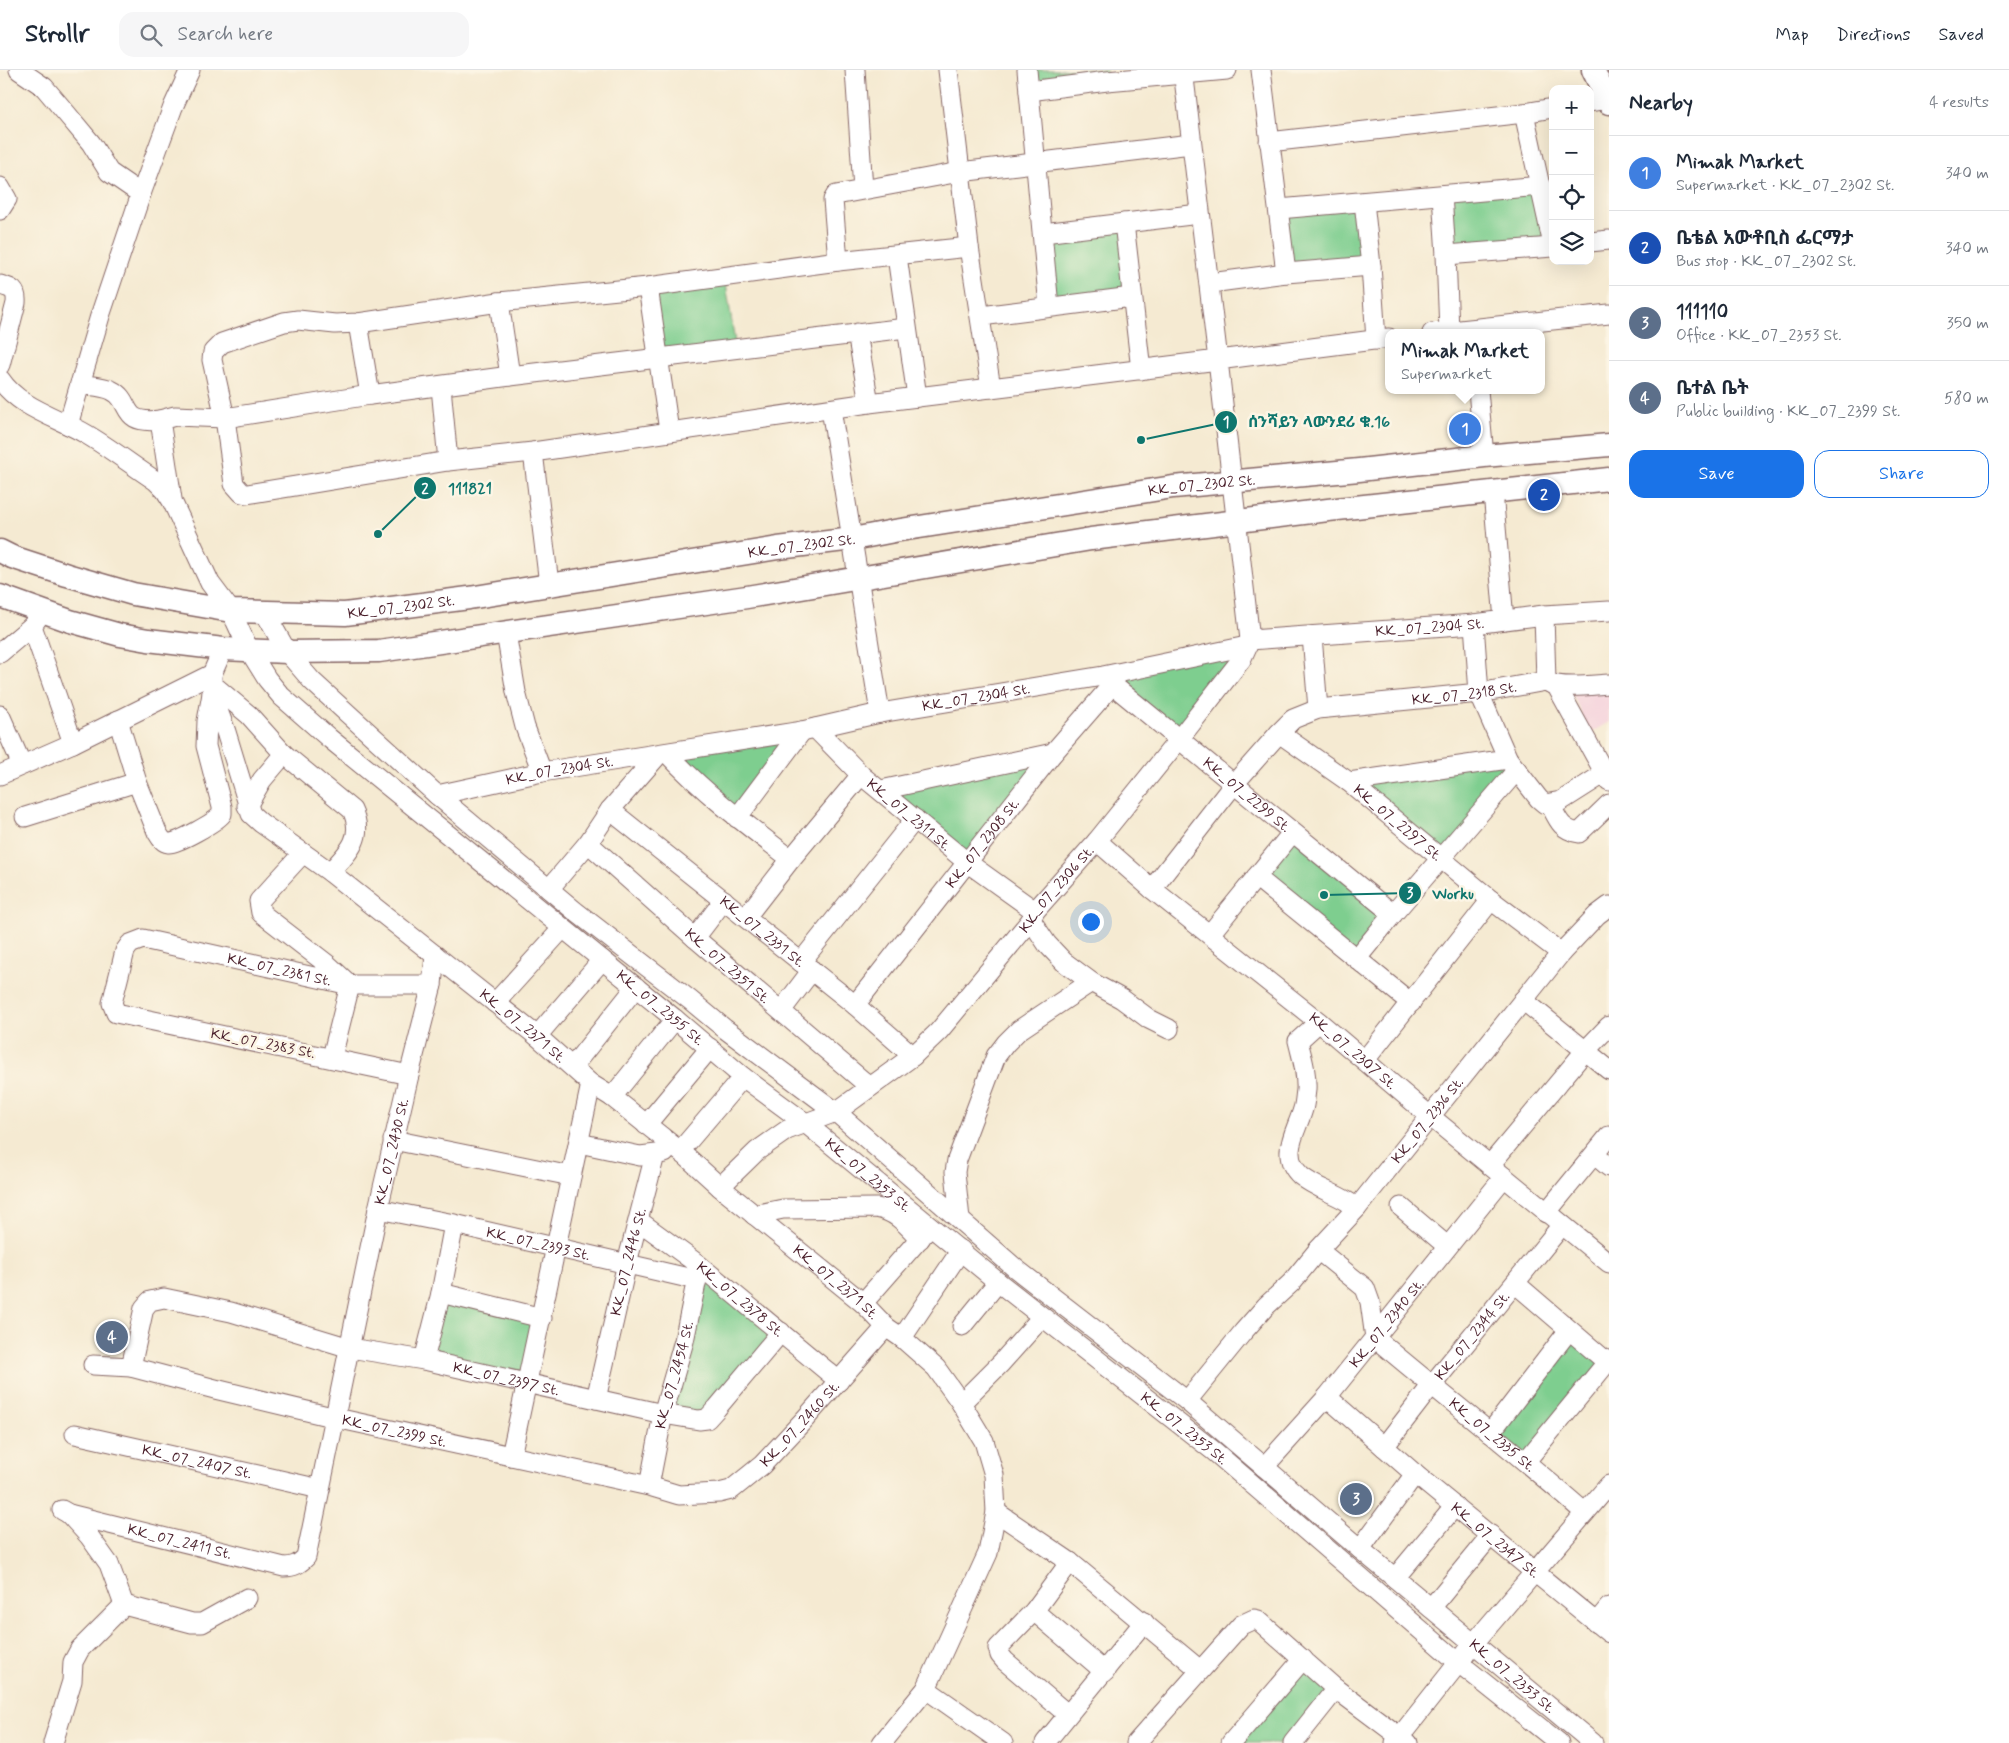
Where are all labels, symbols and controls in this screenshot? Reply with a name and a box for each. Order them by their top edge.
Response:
search box [119,12,469,57]
text: Strollr [25,19,89,50]
icon: search [137,21,165,49]
text: Search here [177,22,273,47]
text: Map [1776,23,1809,47]
text: Directions [1837,23,1911,47]
text: Saved [1939,23,1984,47]
map controls [1549,85,1594,265]
button: + [1549,85,1594,130]
text: Nearby [1629,89,1693,117]
text: 4 results [1929,92,1989,113]
button: − [1549,130,1594,175]
text: Mimak Market [1676,150,1804,175]
text: 1 [1641,163,1649,184]
text: 340 m [1945,163,1989,184]
button: locate [1549,175,1594,220]
text: Supermarket · KK_07_2302 St. [1676,175,1894,196]
button: layers [1549,220,1594,265]
text: ቤቴል አውቶቢስ ፌርማታ [1676,226,1854,251]
text: 2 [1641,238,1649,259]
text: 340 m [1945,238,1989,259]
text: Bus stop · KK_07_2302 St. [1676,251,1856,272]
text: 111110 [1676,300,1728,325]
text: 3 [1641,313,1649,334]
text: 350 m [1947,313,1989,334]
text: Office · KK_07_2353 St. [1676,325,1842,346]
popup [1385,329,1545,394]
text: Mimak Market [1401,339,1529,364]
text: Supermarket [1401,364,1492,385]
text: ቤተል ቤት [1676,376,1749,401]
text: 4 [1640,388,1650,409]
text: 580 m [1944,388,1989,409]
text: Public building · KK_07_2399 St. [1676,401,1900,422]
callout: ሰንሻይን ላውንደሪ ቁ.16 [1213,406,1401,437]
pin: 1 [1449,410,1481,448]
text: ሰንሻይን ላውንደሪ ቁ.16 [1248,412,1390,433]
text: 1 [1223,413,1229,433]
button: Save [1629,450,1804,498]
button: Share [1814,450,1989,498]
street label: KK_07_2302 St. [1147,471,1256,502]
callout: 111821 [413,473,502,504]
pin: 2 [1528,476,1560,514]
text: 111821 [448,479,492,500]
text: 2 [421,480,429,500]
street label: KK_07_2302 St. [747,530,857,564]
street label: KK_07_2302 St. [347,591,456,625]
street label: KK_07_2304 St. [1375,614,1485,642]
street label: KK_07_2318 St. [1411,677,1518,711]
street label: KK_07_2304 St. [921,679,1032,717]
street label: KK_07_2304 St. [504,752,615,791]
street label: KK_07_2299 St. [1198,754,1295,837]
street label: KK_07_2311 St. [862,775,955,856]
street label: KK_07_2297 St. [1349,781,1446,866]
street label: KK_07_2308 St. [942,795,1025,893]
street label: KK_07_2306 St. [1015,842,1099,938]
callout: Worku [1397,878,1484,909]
text: 3 [1407,884,1414,904]
text: Worku [1431,884,1474,905]
street label: KK_07_2331 St. [715,892,809,972]
your location [1078,909,1104,935]
street label: KK_07_2351 St. [680,924,774,1009]
street label: KK_07_2381 St. [225,949,333,992]
street label: KK_07_2355 St. [612,966,708,1051]
street label: KK_07_2371 St. [475,985,570,1068]
street label: KK_07_2307 St. [1304,1009,1400,1095]
street label: KK_07_2383 St. [209,1024,317,1064]
street label: KK_07_2336 St. [1387,1073,1469,1168]
street label: KK_07_2430 St. [370,1096,414,1207]
street label: KK_07_2353 St. [820,1134,915,1217]
street label: KK_07_2446 St. [606,1206,652,1318]
street label: KK_07_2393 St. [484,1223,592,1266]
street label: KK_07_2371 St. [788,1241,883,1324]
street label: KK_07_2378 St. [692,1258,788,1342]
street label: KK_07_2340 St. [1345,1275,1429,1372]
street label: KK_07_2344 St. [1431,1288,1515,1385]
pin: 4 [96,1318,128,1356]
street label: KK_07_2454 St. [651,1319,699,1431]
street label: KK_07_2397 St. [451,1358,561,1401]
street label: KK_07_2460 St. [756,1377,845,1472]
street label: KK_07_2353 St. [1136,1388,1232,1470]
street label: KK_07_2335 St. [1444,1394,1539,1477]
street label: KK_07_2399 St. [340,1411,448,1453]
street label: KK_07_2407 St. [140,1440,254,1484]
pin: 3 [1340,1480,1372,1518]
street label: KK_07_2347 St. [1446,1498,1543,1583]
street label: KK_07_2411 St. [125,1520,234,1565]
street label: KK_07_2353 St. [1464,1635,1559,1718]

